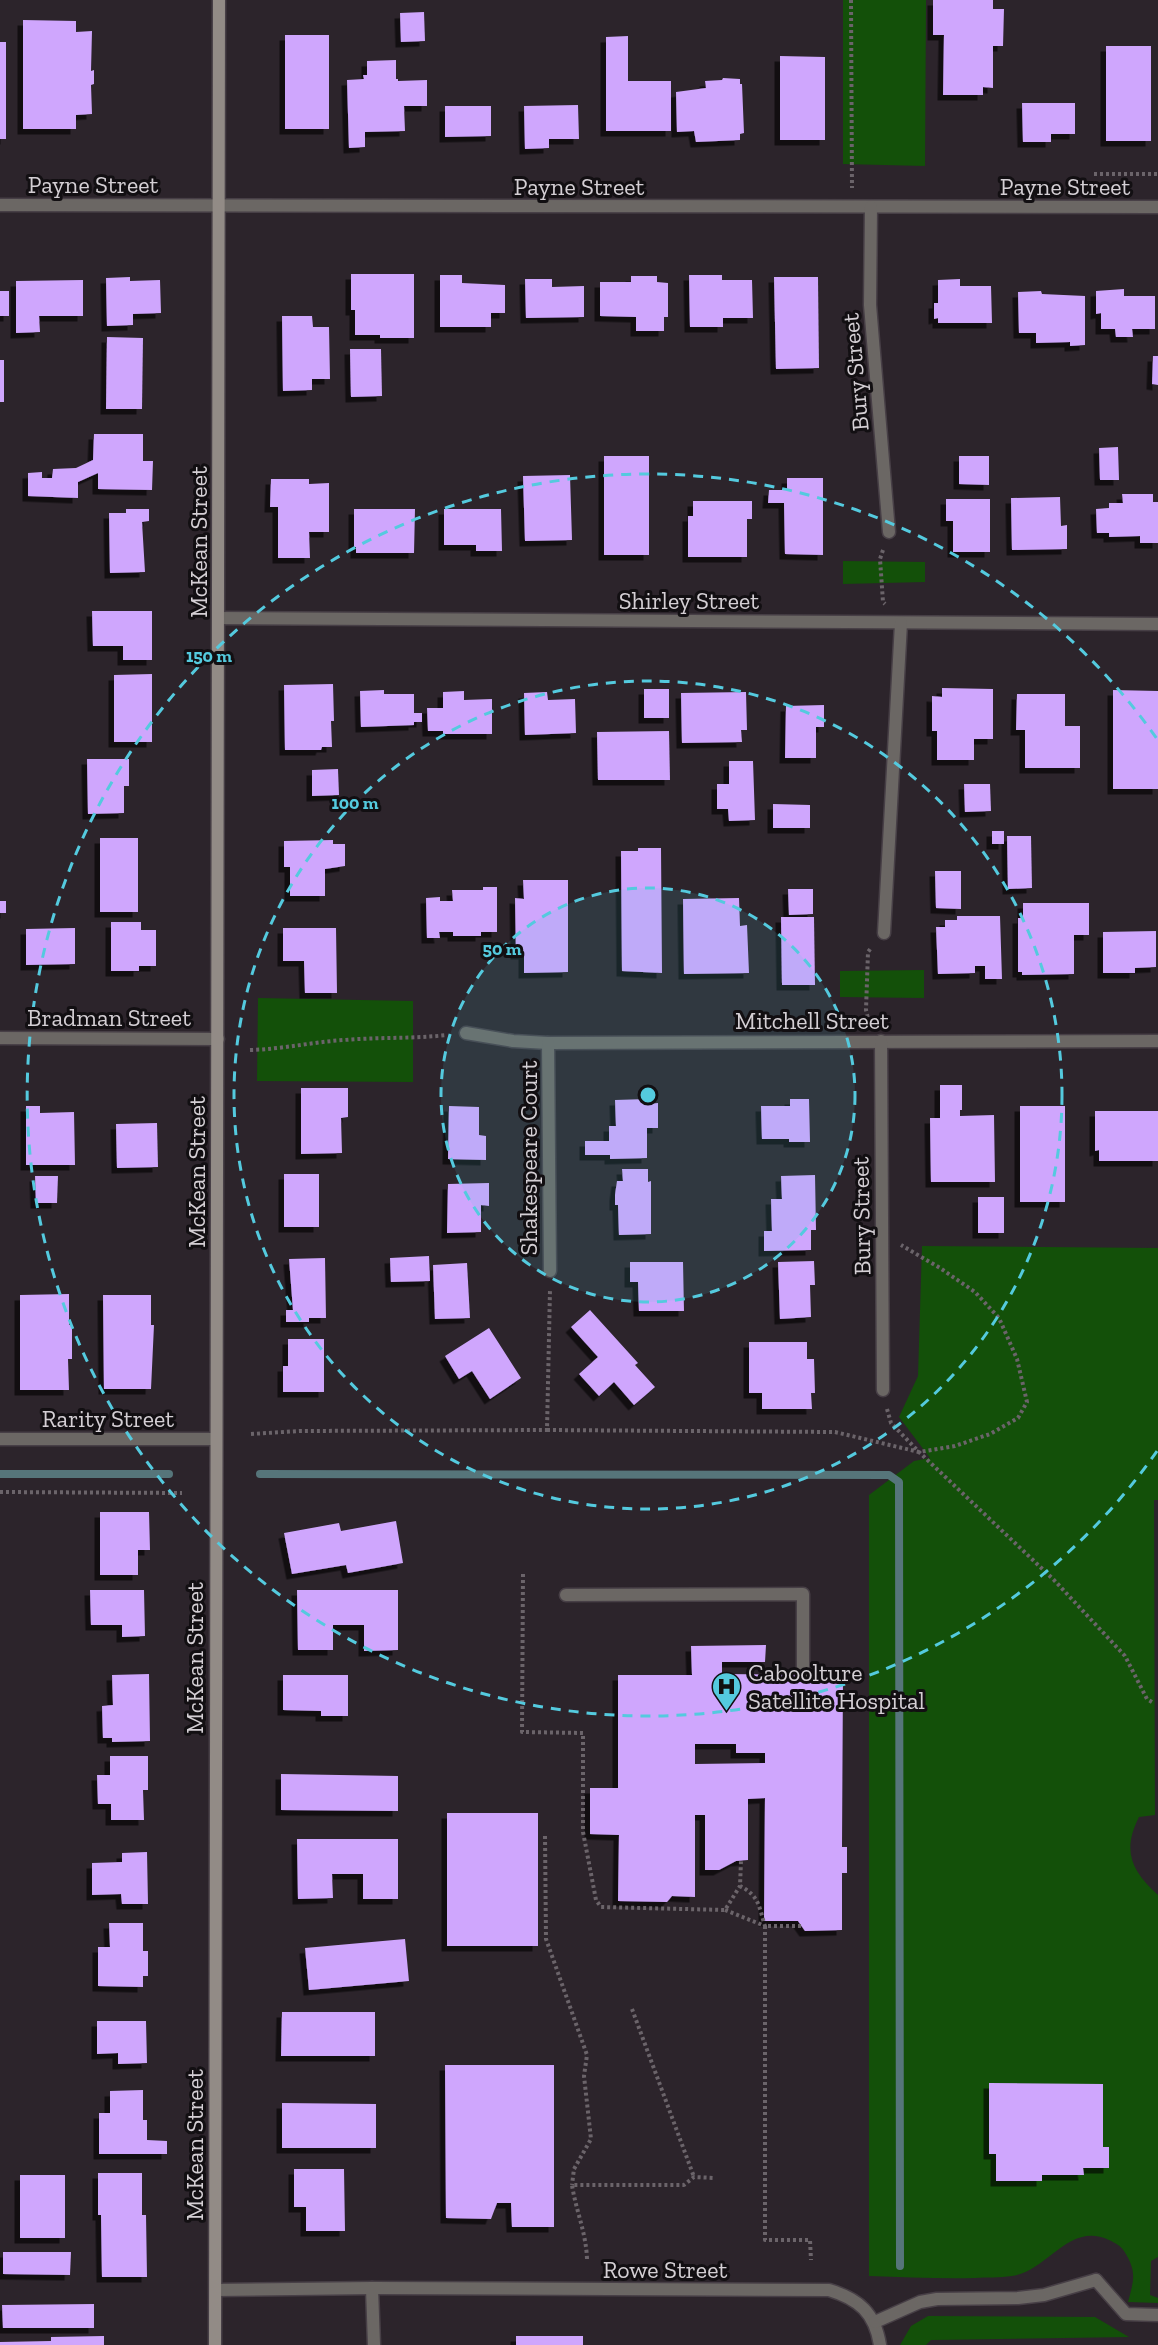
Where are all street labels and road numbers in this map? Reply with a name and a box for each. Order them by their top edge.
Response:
street label: Payne Street [28,170,158,199]
street label: Payne Street [514,172,644,201]
street label: Payne Street [1000,172,1130,201]
street label: Bury Street [835,312,875,432]
street label: McKean Street [184,466,213,618]
street label: Shirley Street [619,586,759,615]
street label: Bradman Street [27,1003,191,1032]
street label: Mitchell Street [735,1006,889,1035]
street label: Shakespeare Court [514,1060,543,1255]
street label: McKean Street [182,1096,211,1248]
street label: Bury Street [845,1156,877,1275]
street label: Rarity Street [42,1404,174,1433]
street label: McKean Street [180,1582,209,1734]
street label: McKean Street [180,2069,209,2221]
street label: Rowe Street [603,2255,727,2284]

